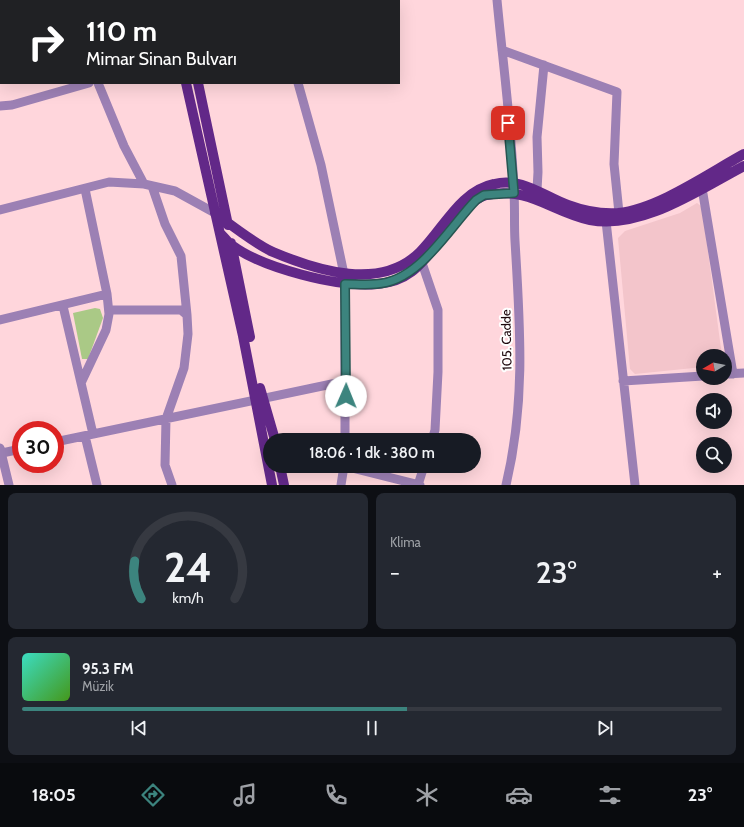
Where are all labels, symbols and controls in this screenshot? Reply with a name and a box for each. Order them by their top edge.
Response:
text: 110 m [86,14,157,48]
icon: right [20,16,72,68]
text: Mimar Sinan Bulvarı [86,48,237,70]
pin [491,106,525,140]
icon: arrive [497,112,519,134]
street label: 105. Cadde [497,309,515,371]
north arrow [696,349,732,385]
map controls [696,349,732,473]
position arrow [325,375,367,417]
button: sound [696,393,732,429]
speed limit sign: 30 [12,421,64,473]
button: search [696,437,732,473]
text: 18:06 · 1 dk · 380 m [309,444,435,462]
text: Klima [390,534,421,550]
text: 24 [164,542,212,592]
text: 23° [536,554,576,591]
text: − [390,559,400,586]
text: + [712,559,722,586]
text: km/h [172,589,204,607]
text: 95.3 FM [82,660,133,678]
text: Müzik [82,678,114,694]
icon: previous [128,717,150,739]
icon: pause [361,717,383,739]
icon: next [594,717,616,739]
icon: directions [139,781,167,809]
icon: music [231,781,259,809]
icon: phone [322,781,350,809]
icon: climate [413,781,441,809]
icon: car [505,781,533,809]
icon: filters [596,781,624,809]
text: 18:05 [32,784,76,806]
text: 23° [688,784,712,806]

